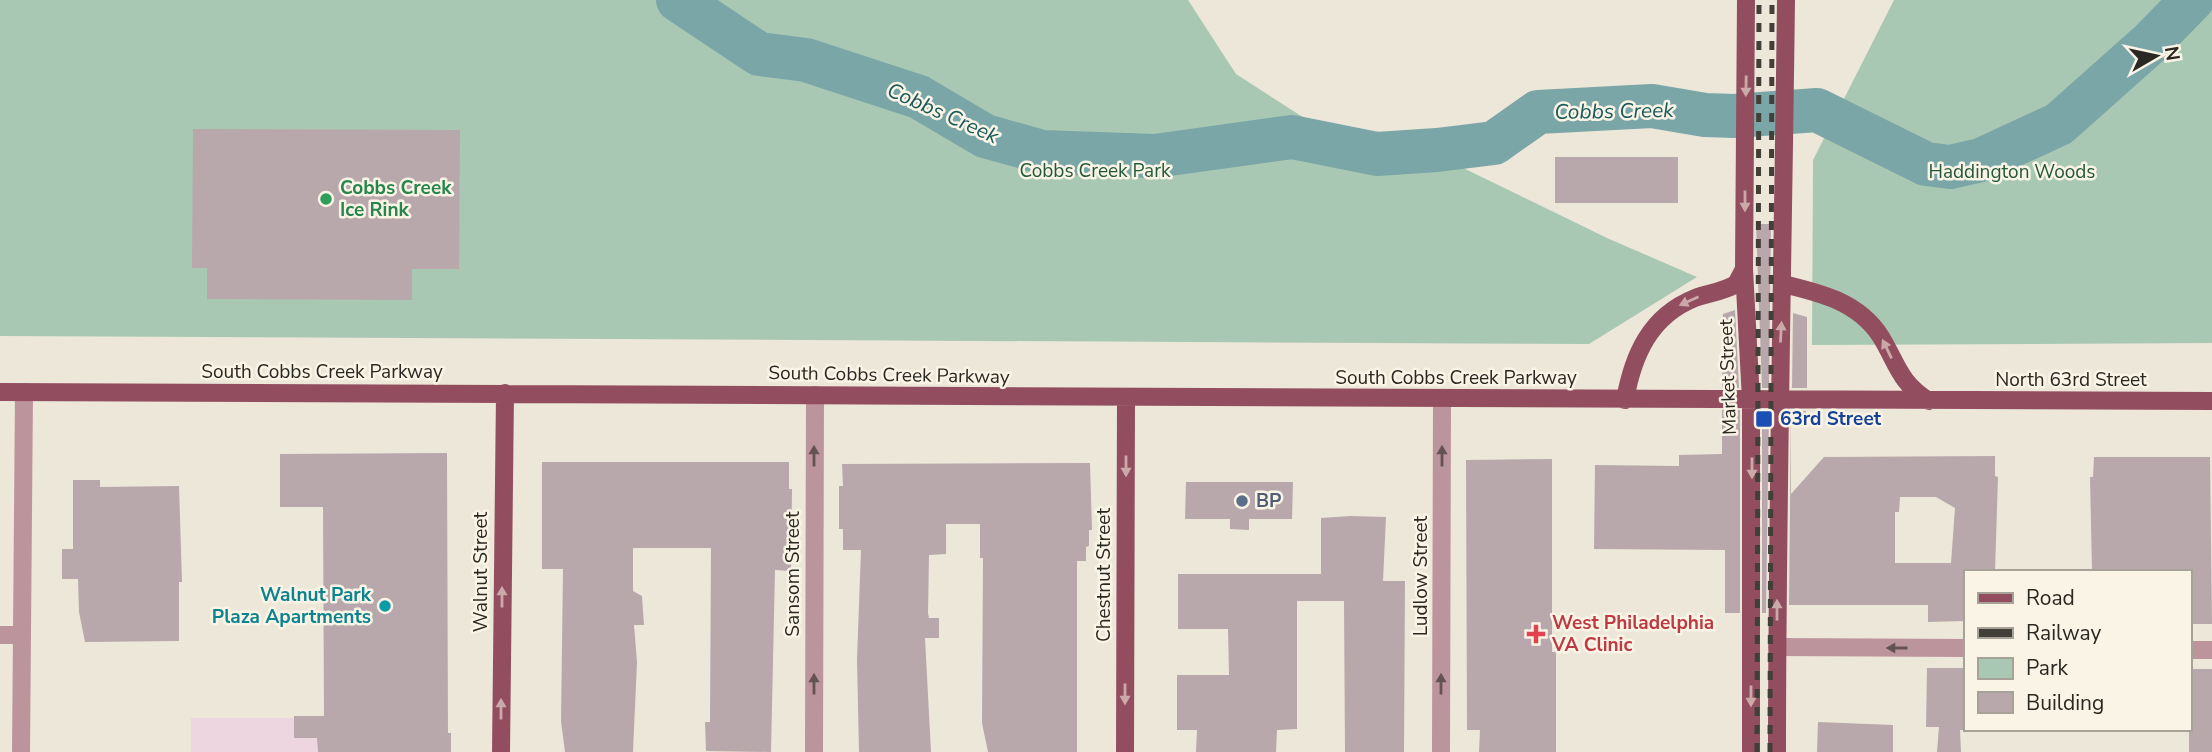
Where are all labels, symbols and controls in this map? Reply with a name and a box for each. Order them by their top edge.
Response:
north arrow [2121,21,2191,91]
text: N [2158,44,2186,63]
one-way arrow [1740,75,1751,97]
water label: Cobbs Creek [883,76,1004,150]
water label: Cobbs Creek [1554,96,1674,126]
park label: Cobbs Creek Park [1020,158,1171,184]
park label: Haddington Woods [1929,159,2095,185]
place label: Cobbs Creek Ice Rink [340,175,452,223]
marker: Cobbs Creek Ice Rink [318,191,334,207]
one-way arrow [1739,191,1751,213]
one-way arrow [1678,296,1699,307]
street label: Market Street [1713,318,1743,435]
one-way arrow [1775,321,1786,343]
one-way arrow [1881,339,1892,359]
street label: South Cobbs Creek Parkway [201,359,443,385]
street label: South Cobbs Creek Parkway [768,360,1010,390]
street label: South Cobbs Creek Parkway [1335,365,1577,391]
street label: North 63rd Street [1995,367,2147,393]
place label: 63rd Street [1780,406,1882,432]
marker: 63rd Street [1754,409,1774,429]
one-way arrow [808,445,820,467]
one-way arrow [1436,445,1448,467]
one-way arrow [1120,456,1131,478]
one-way arrow [1746,457,1758,479]
place label: BP [1256,488,1281,514]
marker: BP [1234,493,1250,509]
street label: Chestnut Street [1091,508,1117,642]
street label: Walnut Street [468,511,494,632]
street label: Sansom Street [780,511,806,637]
street label: Ludlow Street [1408,515,1434,636]
legend [1964,570,2191,731]
place label: Walnut Park Plaza Apartments [212,582,372,630]
text: Road [2026,584,2075,612]
one-way arrow [496,586,508,608]
marker: Walnut Park Plaza Apartments [377,598,393,614]
one-way arrow [1771,599,1783,621]
place label: West Philadelphia VA Clinic [1551,610,1714,658]
text: Railway [2026,619,2101,647]
marker: West Philadelphia VA Clinic [1526,624,1546,644]
one-way arrow [1886,642,1908,654]
text: Park [2026,654,2068,682]
one-way arrow [808,673,820,695]
one-way arrow [1435,673,1447,695]
one-way arrow [1119,683,1131,705]
one-way arrow [1745,685,1757,707]
text: Building [2026,689,2104,717]
one-way arrow [495,697,507,719]

